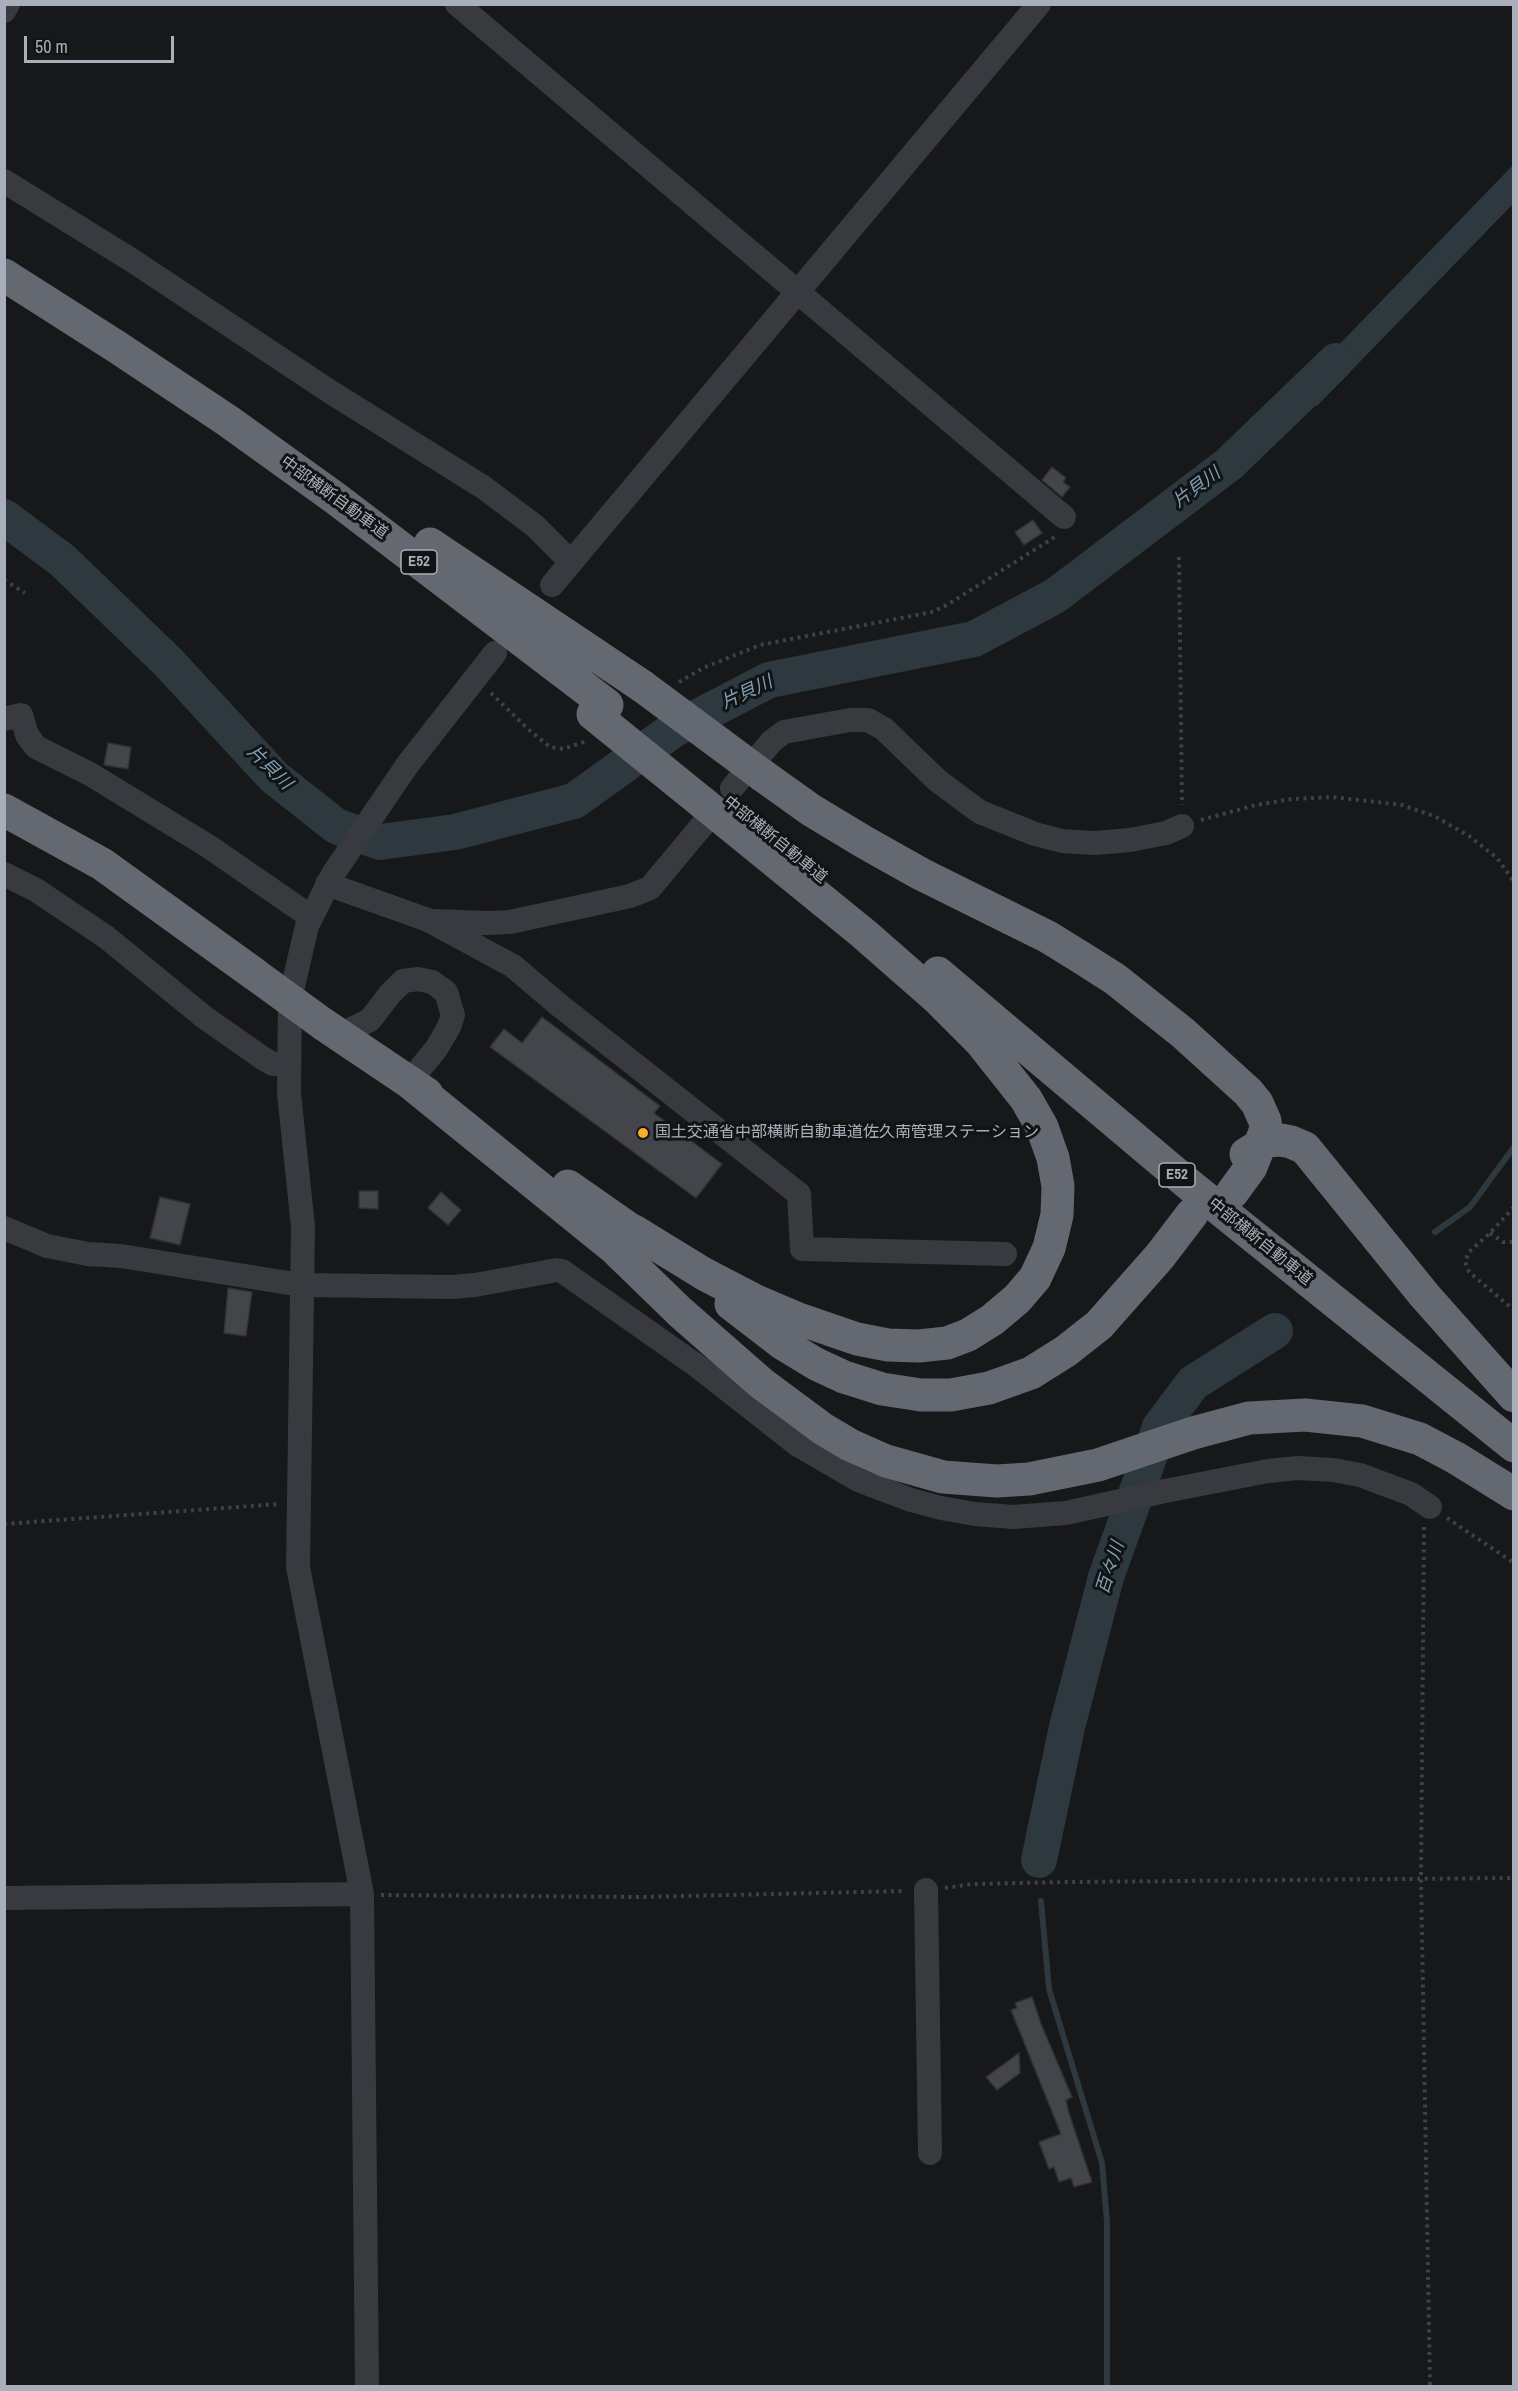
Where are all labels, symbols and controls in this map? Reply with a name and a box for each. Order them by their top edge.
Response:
scale bar [27,24,177,62]
text: 50 m [35,34,68,59]
street label: 中部横断自動車道 [277,453,391,543]
water label: 片貝川 [1169,463,1225,513]
road number: E52 [401,550,437,574]
water label: 片貝川 [718,672,776,714]
water label: 片貝川 [242,741,296,795]
street label: 中部横断自動車道 [719,792,831,888]
place label: 国土交通省中部横断自動車道佐久南管理ステーション [655,1123,1039,1143]
marker: 国土交通省中部横断自動車道佐久南管理ステーション [636,1126,650,1140]
road number: E52 [1159,1163,1195,1187]
street label: 中部横断自動車道 [1204,1194,1316,1290]
water label: 百々川 [1092,1539,1130,1597]

